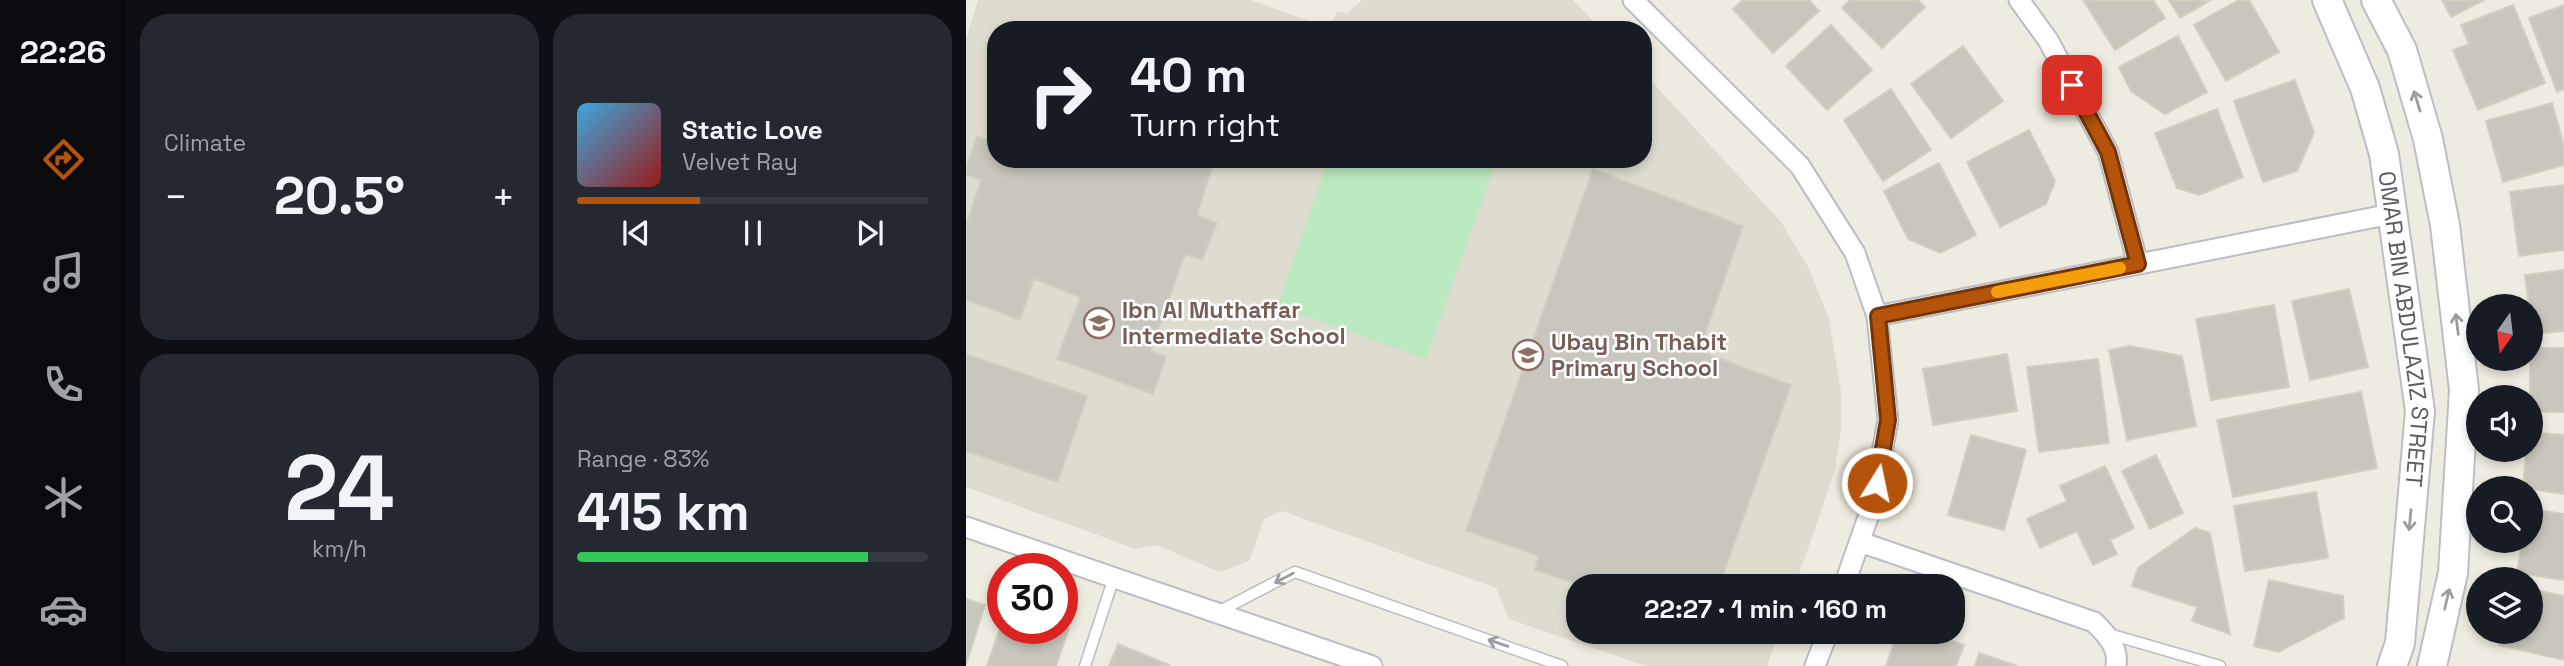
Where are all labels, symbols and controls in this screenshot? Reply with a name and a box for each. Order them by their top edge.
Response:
text: 22:26 [20,32,106,72]
text: 40 m [1130,44,1247,106]
icon: right [1015,49,1106,140]
pin [2042,55,2102,115]
icon: arrive [2053,66,2091,104]
one-way arrow [2409,90,2422,112]
text: Turn right [1130,105,1280,145]
text: Static Love [682,113,823,147]
text: Climate [164,128,246,158]
icon: directions [39,135,88,184]
text: Velvet Ray [682,147,798,177]
text: 20.5° [274,163,405,229]
street label: OMAR BIN ABDULAZIZ STREET [2372,169,2435,488]
text: − [164,173,188,221]
text: + [491,173,515,221]
icon: previous [617,214,655,252]
icon: pause [734,214,772,252]
icon: next [851,214,889,252]
icon: music [39,248,88,297]
north arrow [2466,294,2543,371]
map controls [2466,294,2543,644]
place label: Ibn Al Muthaffar Intermediate School [1122,295,1346,351]
school or university icon: Ibn Al Muthaffar Intermediate School [1082,306,1116,340]
one-way arrow [2450,314,2463,336]
place label: Ubay Bin Thabit Primary School [1551,327,1727,383]
school or university icon: Ubay Bin Thabit Primary School [1511,338,1545,372]
icon: phone [39,360,88,409]
button: sound [2466,385,2543,462]
text: 24 [284,430,395,547]
text: Range · 83% [577,444,709,474]
position arrow [1840,446,1914,520]
icon: climate [39,473,88,522]
button: search [2466,476,2543,553]
text: 415 km [577,479,750,545]
one-way arrow [2403,508,2416,531]
text: km/h [312,534,367,564]
speed limit sign: 30 [987,553,1078,644]
button: layers [2466,567,2543,644]
one-way arrow [1274,571,1295,585]
icon: car [39,585,88,634]
one-way arrow [2441,589,2454,611]
text: 22:27 · 1 min · 160 m [1644,592,1887,626]
one-way arrow [1487,636,1509,649]

